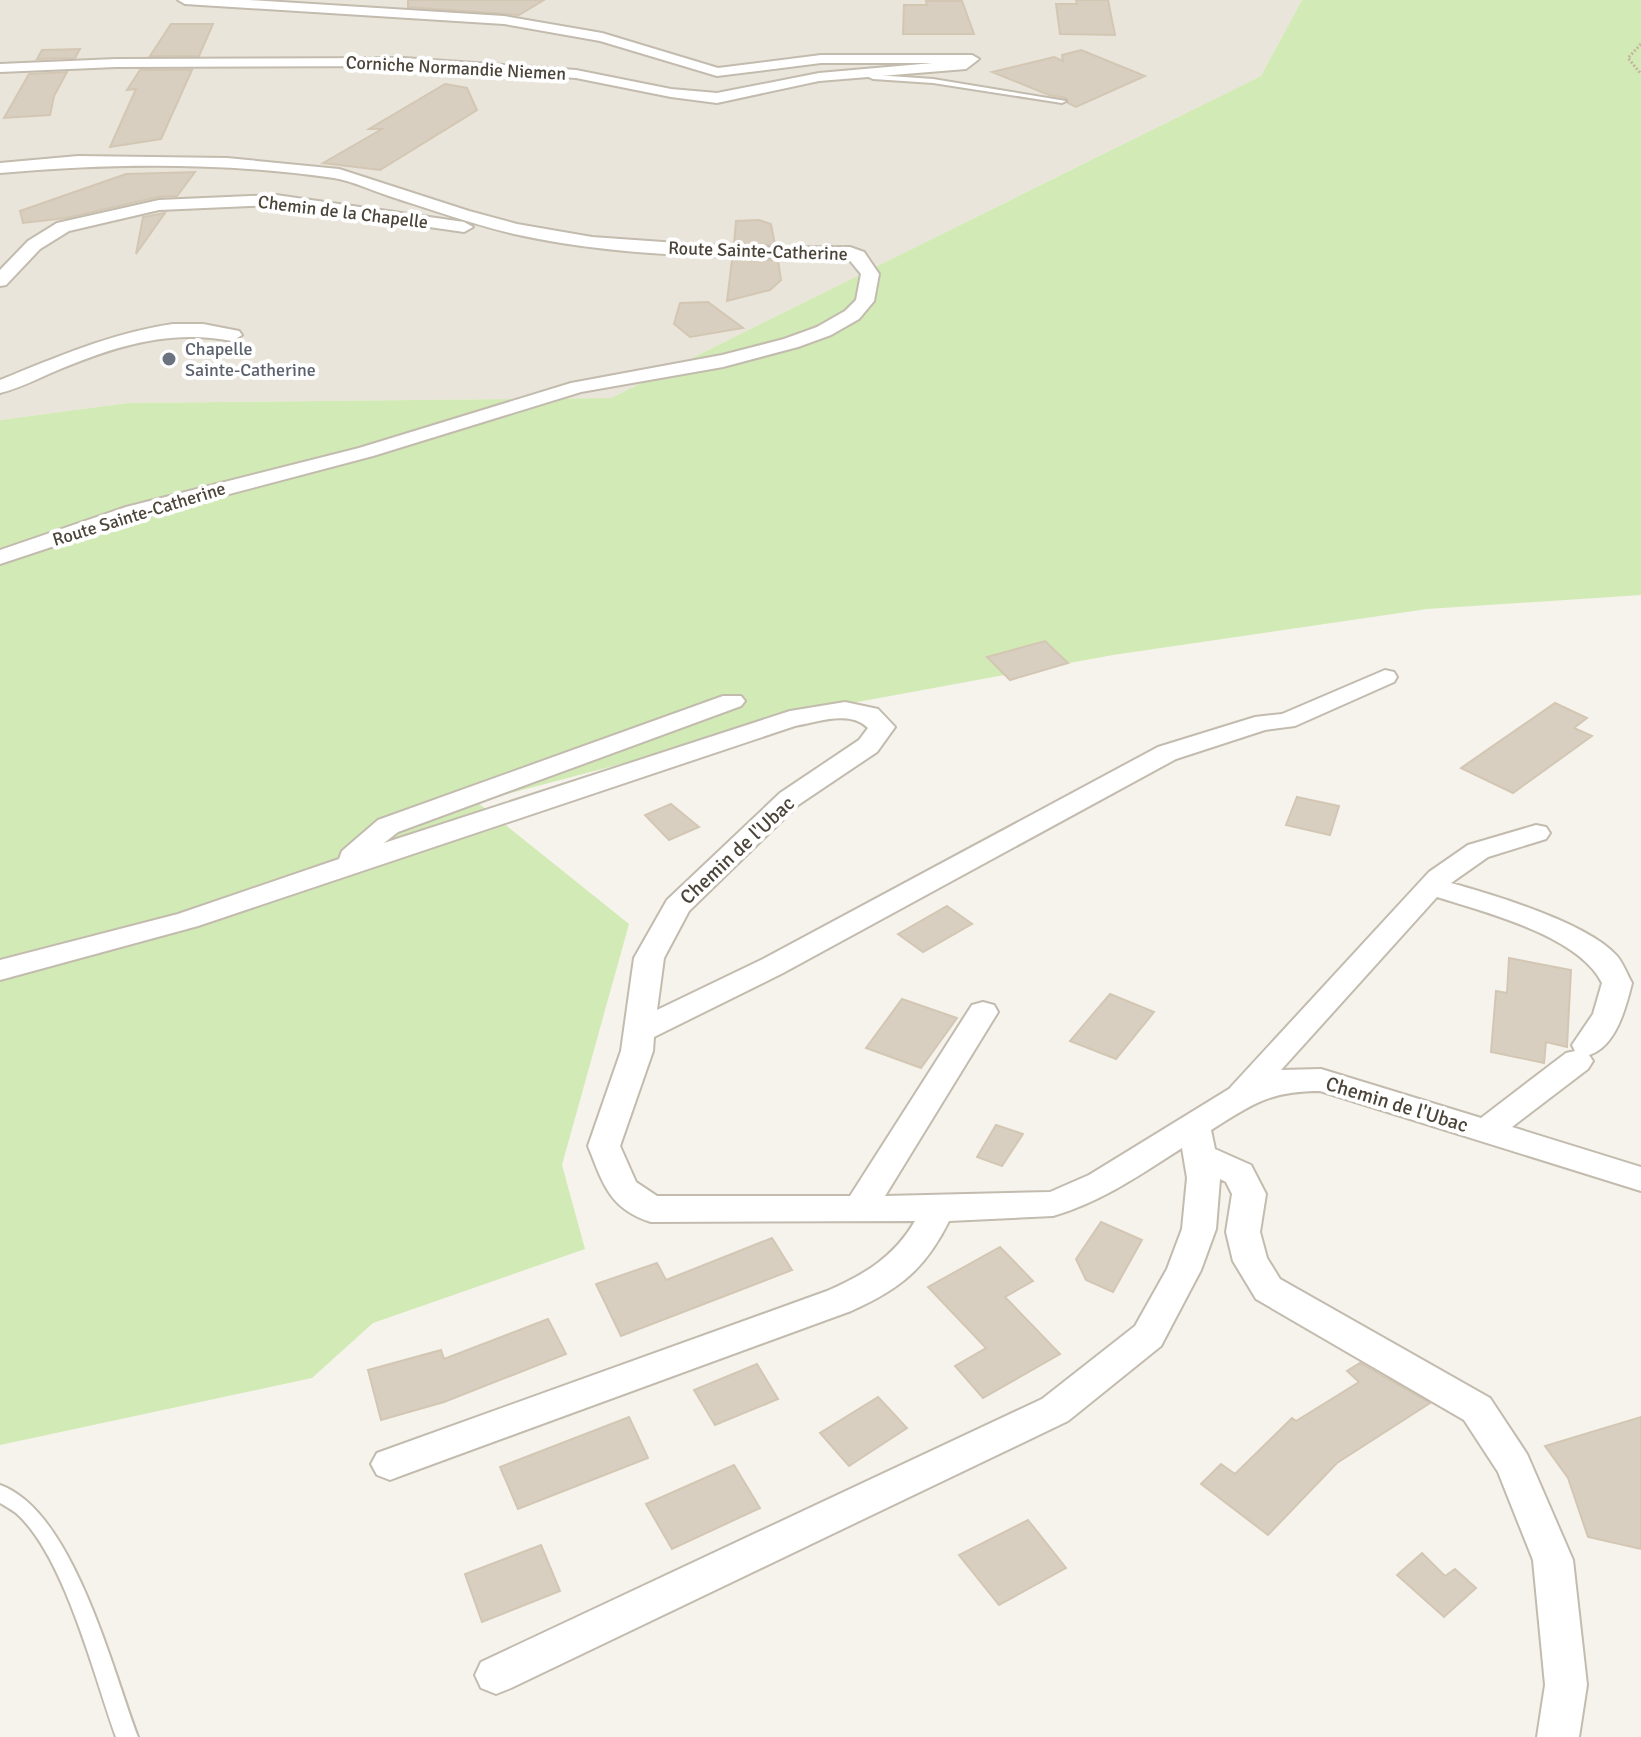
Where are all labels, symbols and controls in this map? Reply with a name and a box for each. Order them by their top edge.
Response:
street label: Corniche Normandie Niemen [345,51,567,85]
street label: Chemin de la Chapelle [257,191,429,233]
street label: Route Sainte-Catherine [668,237,848,265]
place label: Chapelle Sainte-Catherine [185,338,316,381]
marker: Chapelle Sainte-Catherine [160,350,178,368]
street label: Route Sainte-Catherine [50,477,228,551]
street label: Chemin de l'Ubac [675,791,800,910]
street label: Chemin de l'Ubac [1323,1071,1471,1138]

